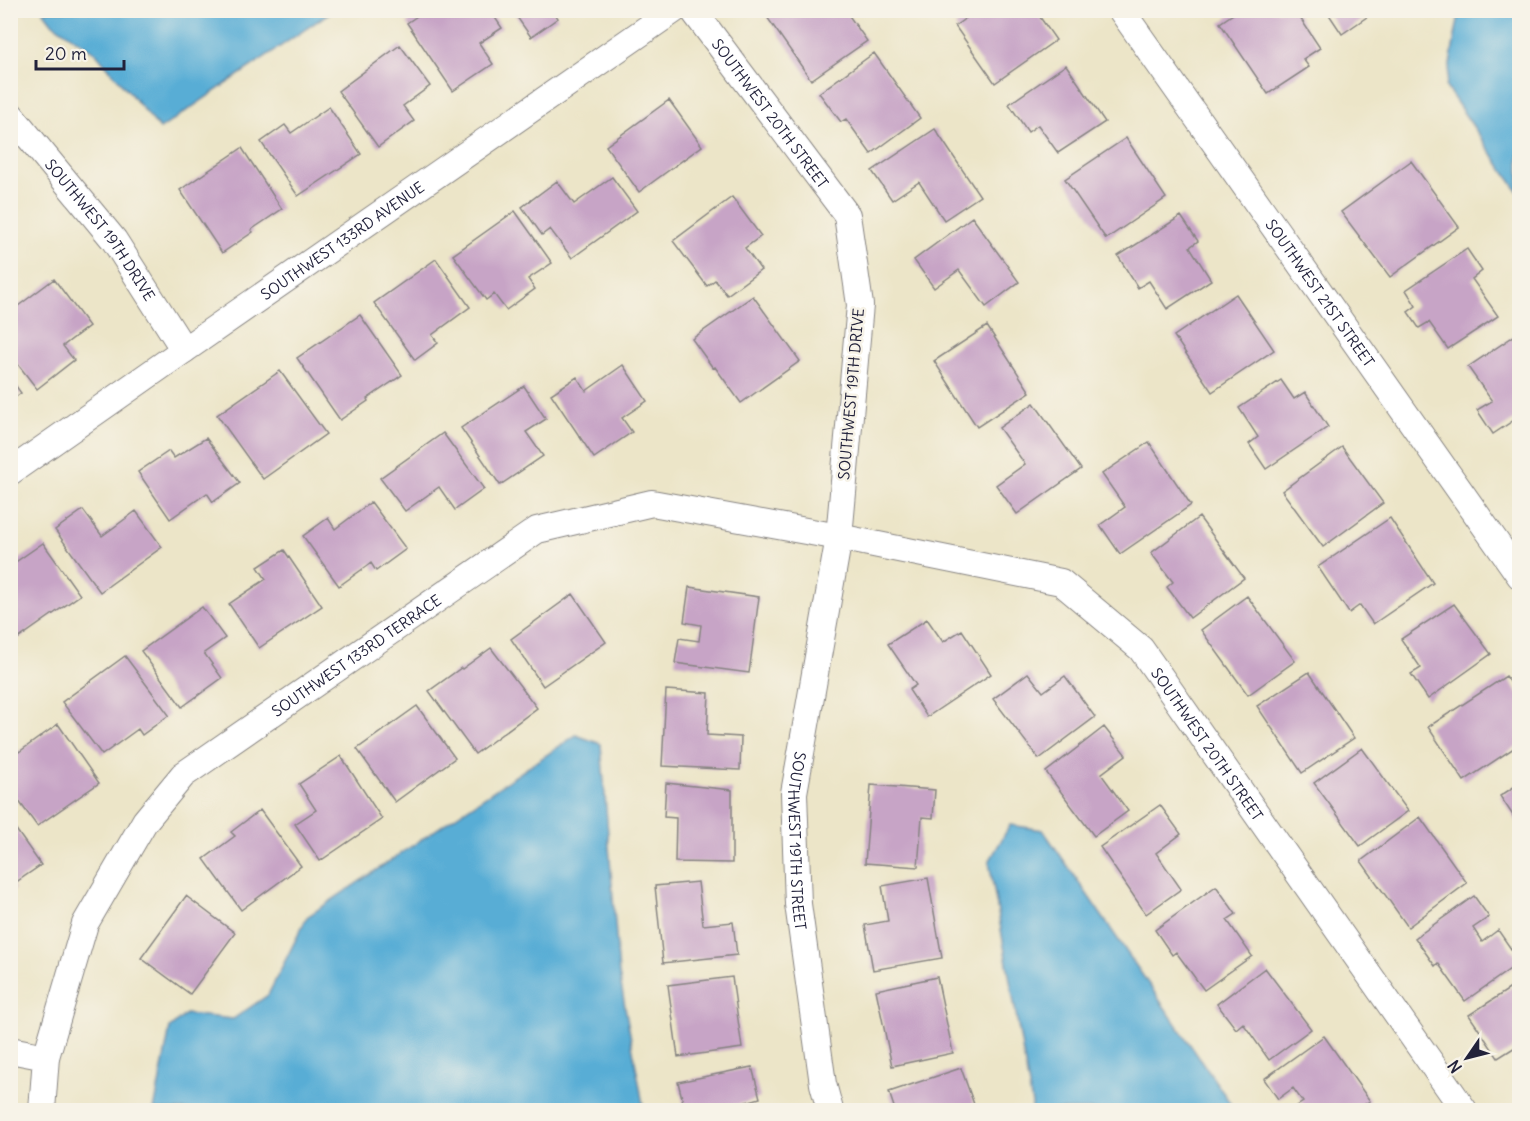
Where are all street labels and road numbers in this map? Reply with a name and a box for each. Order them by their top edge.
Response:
street label: SOUTHWEST 20TH STREET [708,35,833,192]
street label: SOUTHWEST 19TH DRIVE [41,155,160,304]
street label: SOUTHWEST 133RD AVENUE [257,177,428,304]
street label: SOUTHWEST 21ST STREET [1262,215,1379,370]
street label: SOUTHWEST 19TH DRIVE [834,307,868,481]
street label: SOUTHWEST 133RD TERRACE [268,590,445,720]
street label: SOUTHWEST 20TH STREET [1148,664,1268,824]
street label: SOUTHWEST 19TH STREET [784,750,811,931]

